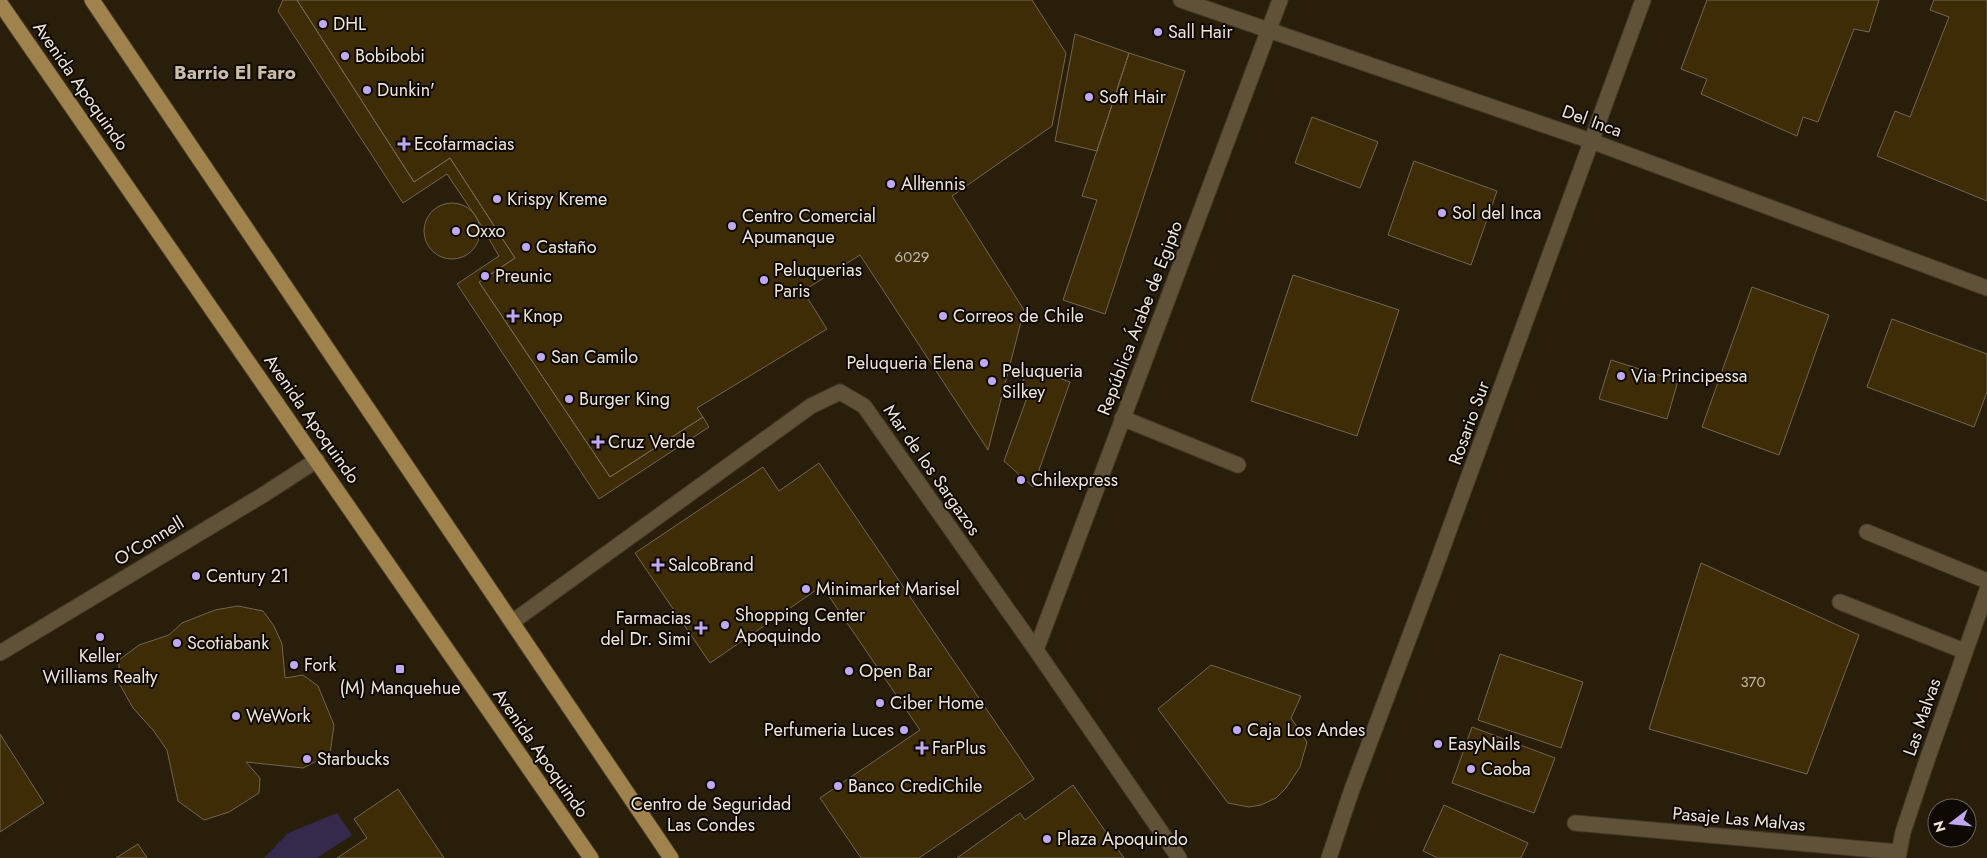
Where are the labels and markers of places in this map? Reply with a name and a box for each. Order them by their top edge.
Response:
place label: DHL [333,11,366,37]
marker: DHL [317,18,329,30]
place label: Sall Hair [1168,19,1233,45]
marker: Sall Hair [1152,26,1164,38]
place label: Bobibobi [355,43,425,69]
marker: Bobibobi [339,50,351,62]
place label: Dunkin' [377,77,435,103]
marker: Dunkin' [361,84,373,96]
place label: Soft Hair [1099,84,1167,110]
marker: Soft Hair [1083,91,1095,103]
place label: Ecofarmacias [414,131,514,157]
marker: Ecofarmacias [398,138,410,150]
place label: Alltennis [901,171,966,197]
marker: Alltennis [885,178,897,190]
place label: Krispy Kreme [507,186,607,212]
marker: Krispy Kreme [491,193,503,205]
place label: Sol del Inca [1452,200,1541,226]
place label: Centro Comercial Apumanque [742,203,876,250]
marker: Sol del Inca [1436,207,1448,219]
place label: Oxxo [466,218,506,244]
marker: Centro Comercial Apumanque [726,220,738,232]
marker: Oxxo [450,225,462,237]
place label: Castaño [536,234,597,260]
marker: Castaño [520,241,532,253]
place label: Peluquerias Paris [774,257,862,304]
place label: Preunic [495,263,552,289]
marker: Preunic [479,270,491,282]
marker: Peluquerias Paris [758,274,770,286]
place label: Knop [523,303,563,329]
place label: Correos de Chile [953,303,1084,329]
marker: Knop [507,310,519,322]
marker: Correos de Chile [937,310,949,322]
place label: San Camilo [551,344,638,370]
place label: Peluqueria Elena [847,350,974,376]
marker: San Camilo [535,351,547,363]
marker: Peluqueria Elena [978,357,990,369]
place label: Peluqueria Silkey [1002,358,1083,405]
place label: Via Principessa [1631,363,1747,389]
marker: Via Principessa [1615,370,1627,382]
marker: Peluqueria Silkey [986,375,998,387]
place label: Burger King [579,386,670,412]
marker: Burger King [563,393,575,405]
place label: Cruz Verde [608,429,695,455]
marker: Cruz Verde [592,436,604,448]
place label: Chilexpress [1031,467,1118,493]
marker: Chilexpress [1015,474,1027,486]
place label: SalcoBrand [668,552,754,578]
marker: SalcoBrand [652,559,664,571]
place label: Century 21 [206,563,289,589]
marker: Century 21 [190,570,202,582]
place label: Minimarket Marisel [816,576,960,602]
marker: Minimarket Marisel [800,583,812,595]
place label: Shopping Center Apoquindo [735,602,866,649]
place label: Farmacias del Dr. Simi [601,605,691,652]
marker: Shopping Center Apoquindo [719,619,731,631]
marker: Farmacias del Dr. Simi [695,622,707,634]
place label: Scotiabank [187,630,269,656]
marker: Keller Williams Realty [94,631,106,643]
marker: Scotiabank [171,637,183,649]
place label: Keller Williams Realty [42,643,158,690]
place label: Fork [304,652,336,678]
place label: Open Bar [859,658,933,684]
marker: Fork [288,659,300,671]
marker: (M) Manquehue [394,663,406,675]
marker: Open Bar [843,665,855,677]
place label: (M) Manquehue [340,675,460,701]
place label: Ciber Home [890,690,984,716]
marker: Ciber Home [874,697,886,709]
place label: WeWork [246,703,311,729]
marker: WeWork [230,710,242,722]
place label: Perfumeria Luces [764,717,894,743]
place label: Caja Los Andes [1247,717,1365,743]
marker: Perfumeria Luces [898,724,910,736]
marker: Caja Los Andes [1231,724,1243,736]
place label: EasyNails [1448,731,1520,757]
place label: FarPlus [932,735,986,761]
marker: EasyNails [1432,738,1444,750]
marker: FarPlus [916,742,928,754]
place label: Starbucks [317,746,390,772]
marker: Starbucks [301,753,313,765]
place label: Caoba [1481,756,1531,782]
marker: Caoba [1465,763,1477,775]
place label: Banco CrediChile [848,773,982,799]
marker: Centro de Seguridad Las Condes [705,779,717,791]
marker: Banco CrediChile [832,780,844,792]
place label: Centro de Seguridad Las Condes [631,791,791,838]
place label: Plaza Apoquindo [1057,826,1188,852]
marker: Plaza Apoquindo [1041,833,1053,845]

